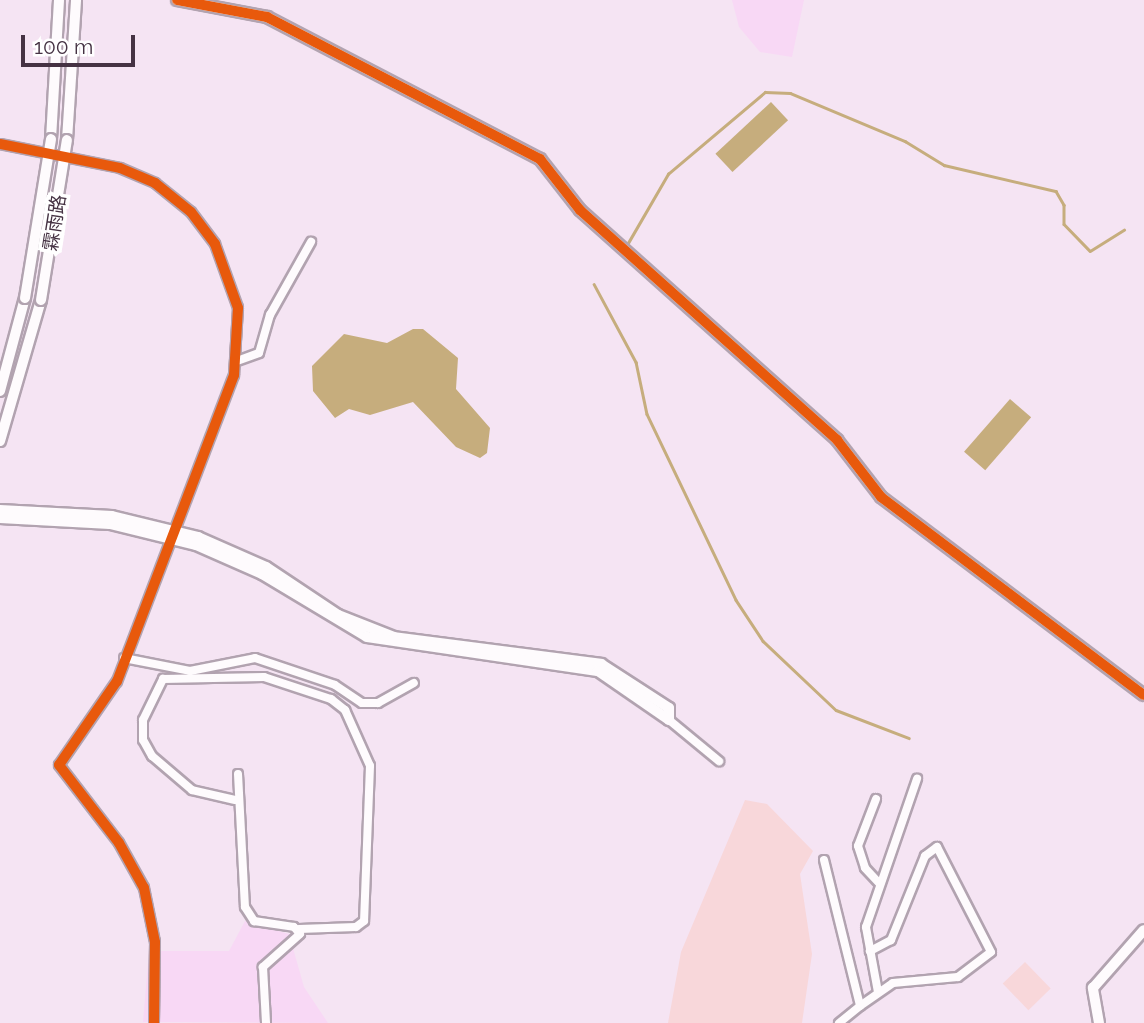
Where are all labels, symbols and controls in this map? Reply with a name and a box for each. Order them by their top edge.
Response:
scale bar [24,21,138,65]
text: 100 m [34,34,93,59]
street label: 霖雨路 [39,193,71,253]

